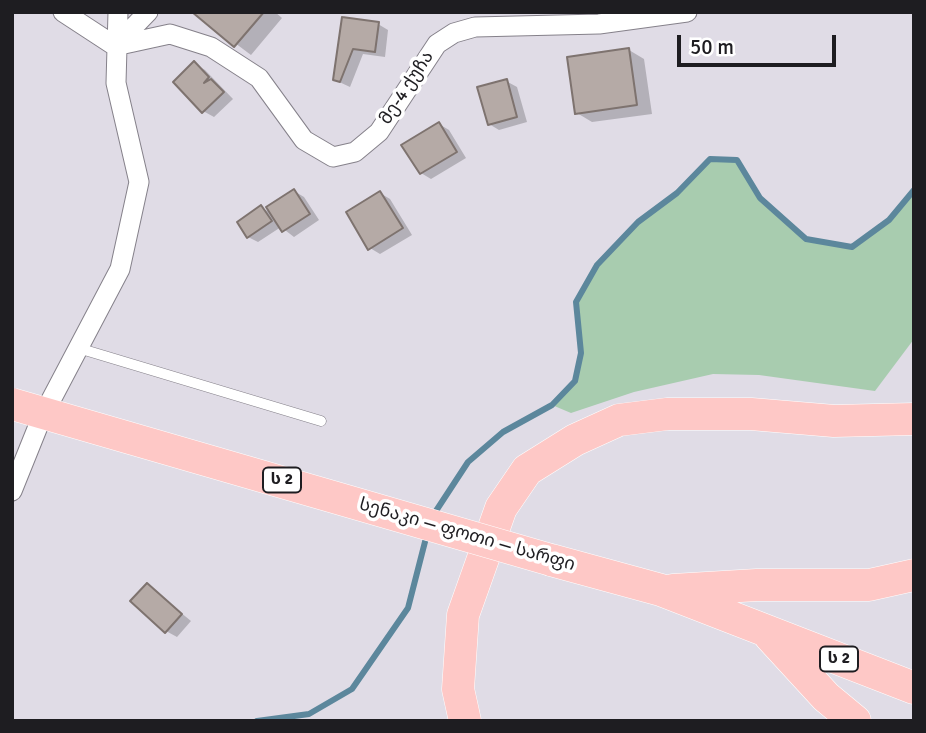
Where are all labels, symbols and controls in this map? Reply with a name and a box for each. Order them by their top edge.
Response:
scale bar [681,21,840,65]
text: 50 m [690,34,734,60]
street label: მე-4 ქუჩა [375,47,439,129]
road number: ს 2 [263,467,301,492]
street label: სენაკი — ფოთი — სარფი [357,494,577,576]
road number: ს 2 [820,646,858,672]

